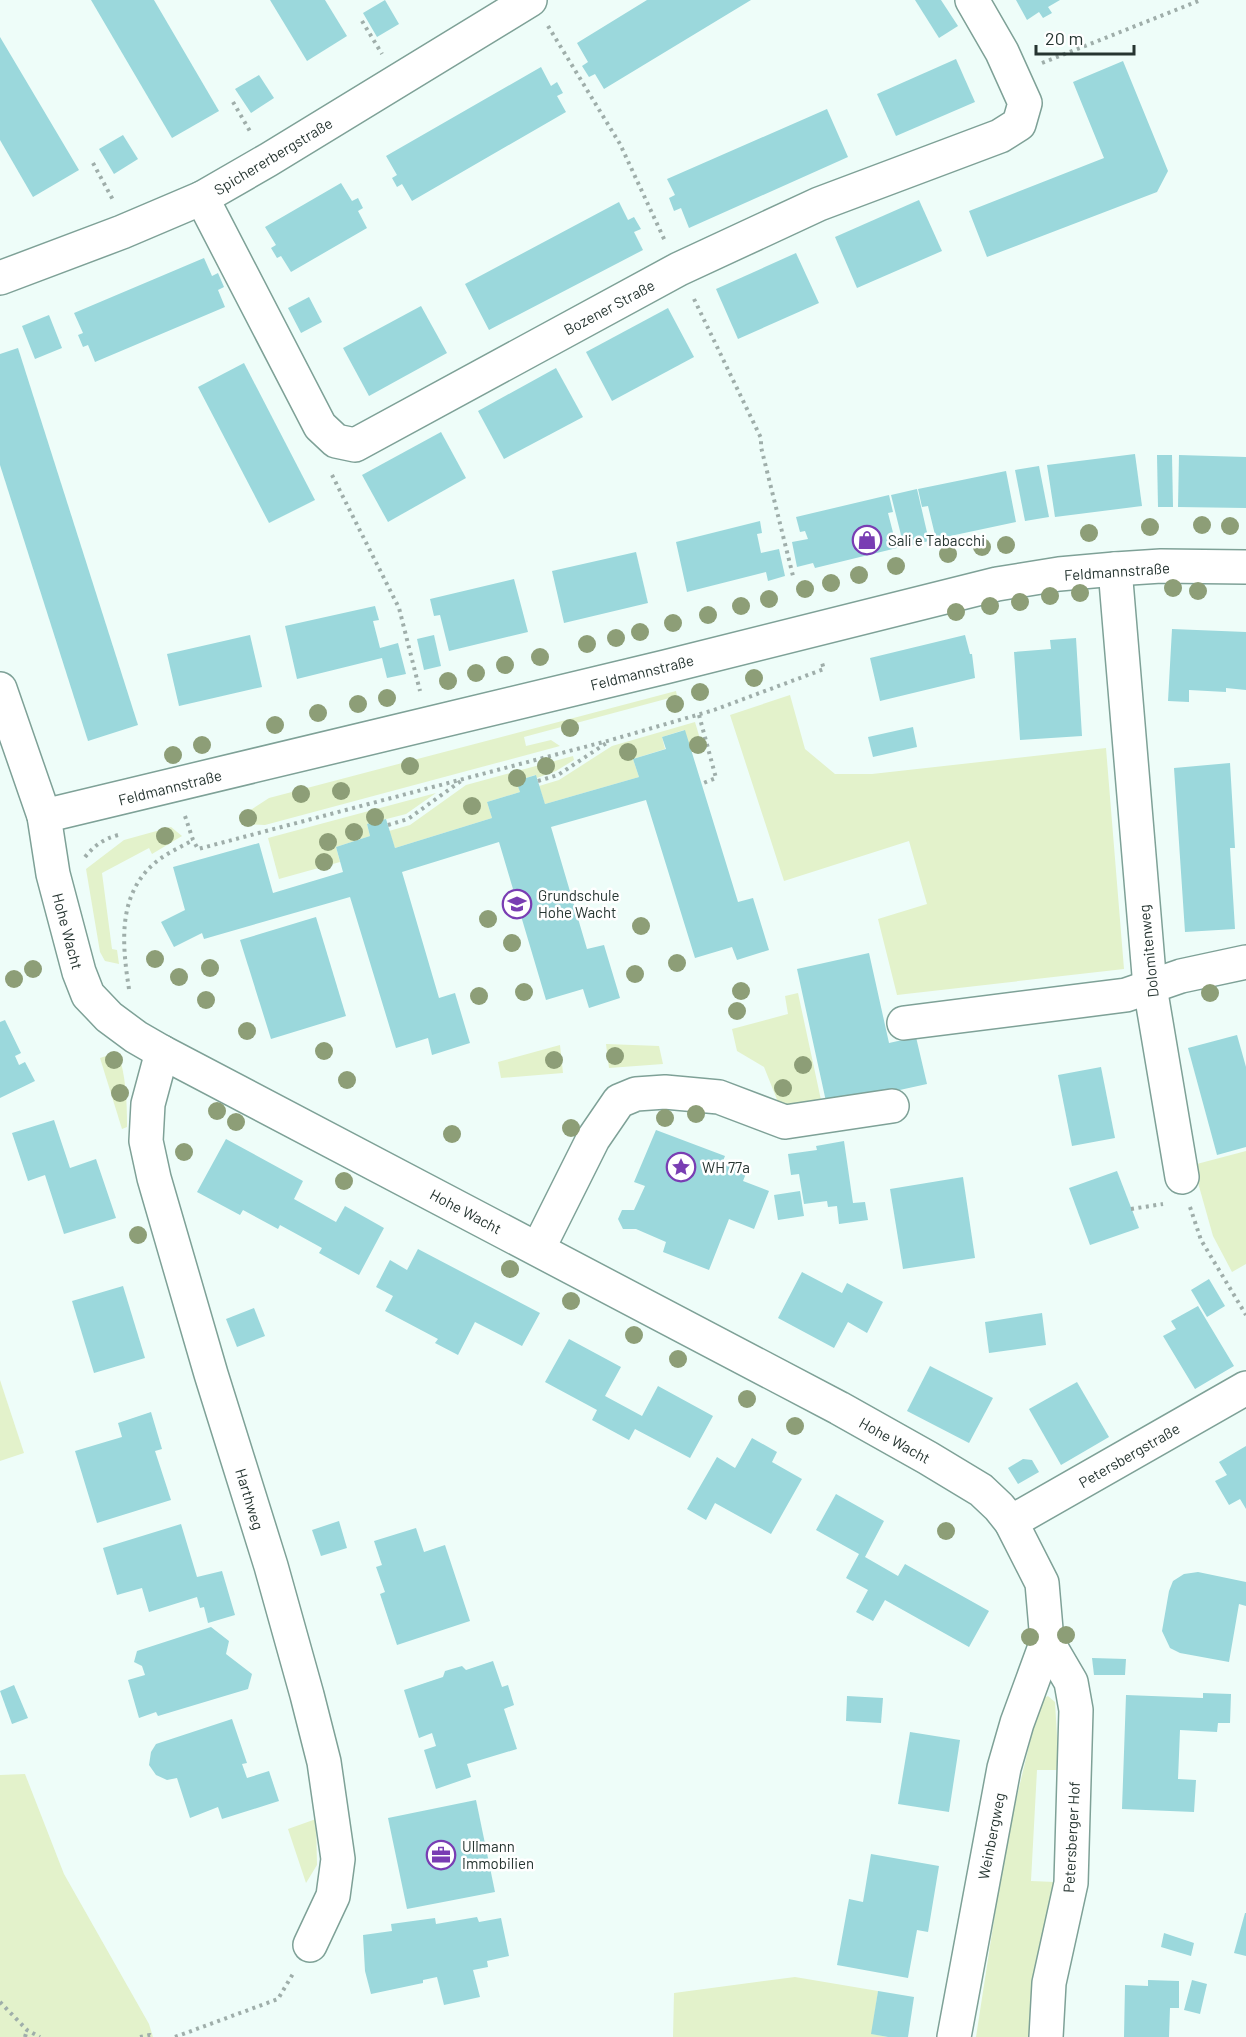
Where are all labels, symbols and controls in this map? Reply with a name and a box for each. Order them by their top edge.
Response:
scale bar [1036,18,1134,56]
text: 20 m [1045,27,1083,49]
street label: Spichererbergstraße [211,114,335,198]
street label: Bozener Straße [560,275,658,339]
shop icon: Sali e Tabacchi [851,524,883,556]
place label: Sali e Tabacchi [888,531,985,549]
street label: Feldmannstraße [1064,558,1170,584]
street label: Feldmannstraße [588,650,696,694]
street label: Feldmannstraße [116,765,224,809]
place label: Grundschule Hohe Wacht [538,886,619,921]
school or university icon: Grundschule Hohe Wacht [501,888,533,920]
street label: Hohe Wacht [49,891,87,971]
street label: Dolomitenweg [1134,904,1162,998]
place icon: WH 77a [665,1151,697,1183]
place label: WH 77a [702,1158,750,1176]
street label: Hohe Wacht [427,1185,505,1237]
street label: Hohe Wacht [856,1413,934,1467]
street label: Petersbergstraße [1075,1419,1183,1491]
street label: Harthweg [232,1466,268,1532]
street label: Petersberger Hof [1059,1781,1083,1893]
street label: Weinbergweg [974,1791,1008,1881]
place label: Ullmann Immobilien [462,1837,534,1872]
office icon: Ullmann Immobilien [425,1839,457,1871]

